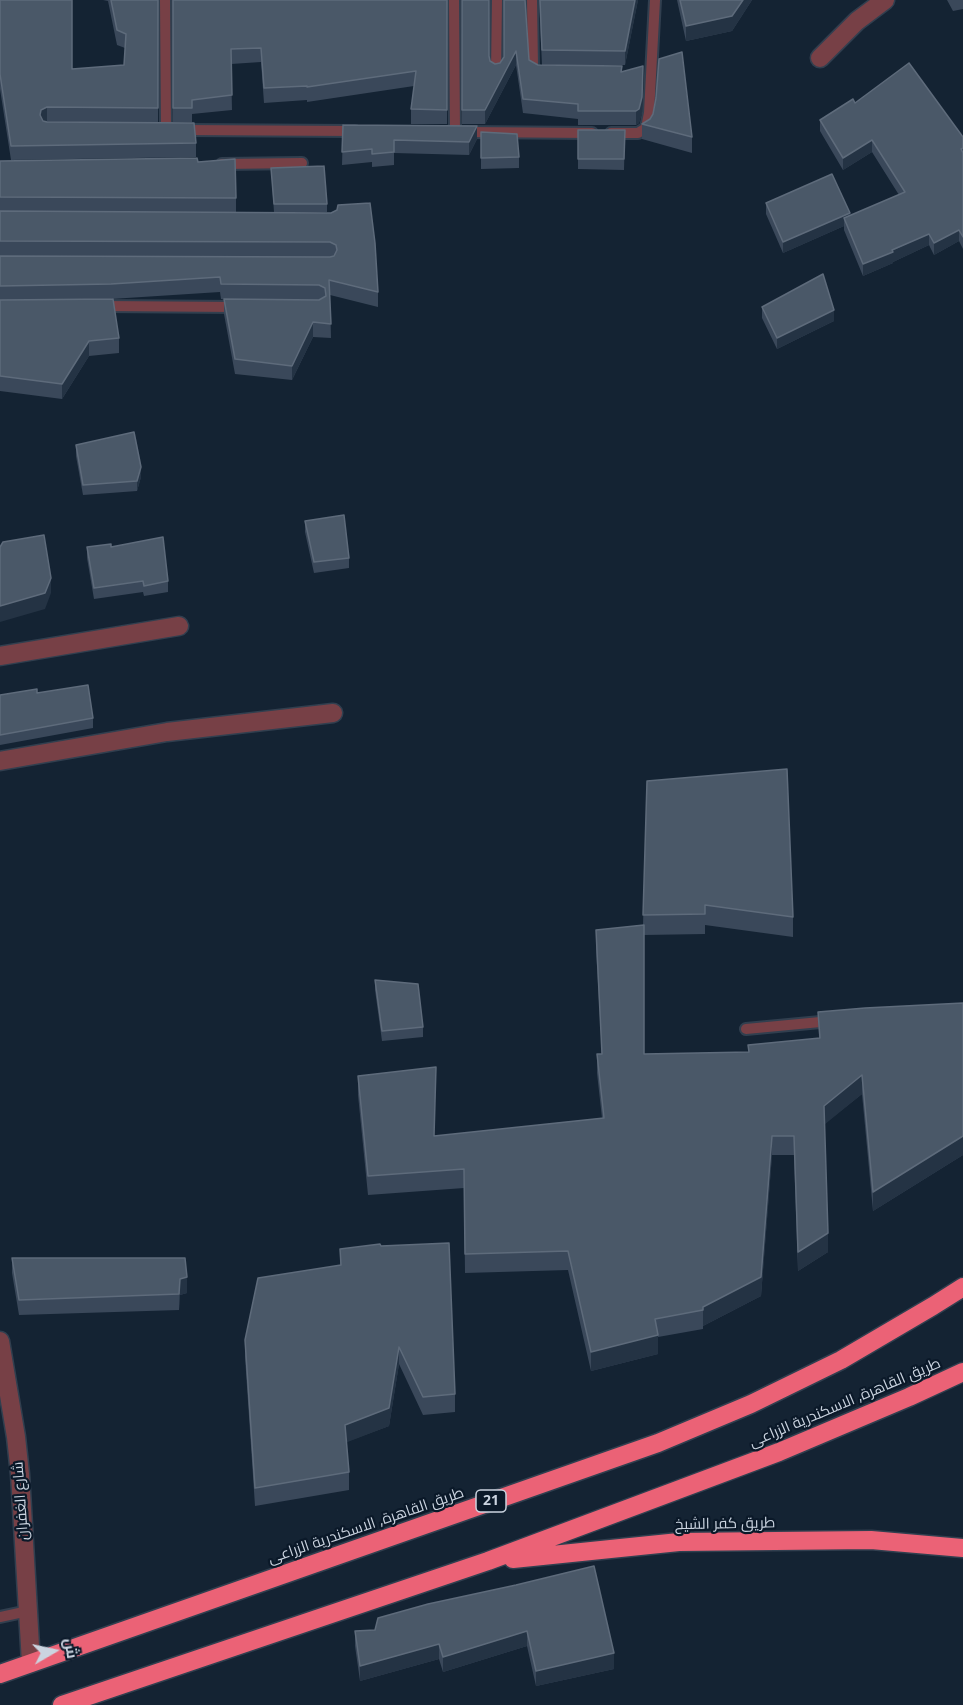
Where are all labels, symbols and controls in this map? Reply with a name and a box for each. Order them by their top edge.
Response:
street label: طريق القاهرة, الاسكندرية الزراعى [747,1354,943,1452]
street label: شارع الغفران [9,1461,33,1541]
street label: طريق القاهرة, الاسكندرية الزراعى [266,1484,466,1568]
road number: 21 [476,1490,506,1512]
street label: طريق كفر الشيخ [675,1514,775,1534]
north arrow [24,1621,84,1681]
text: ش [59,1636,84,1660]

